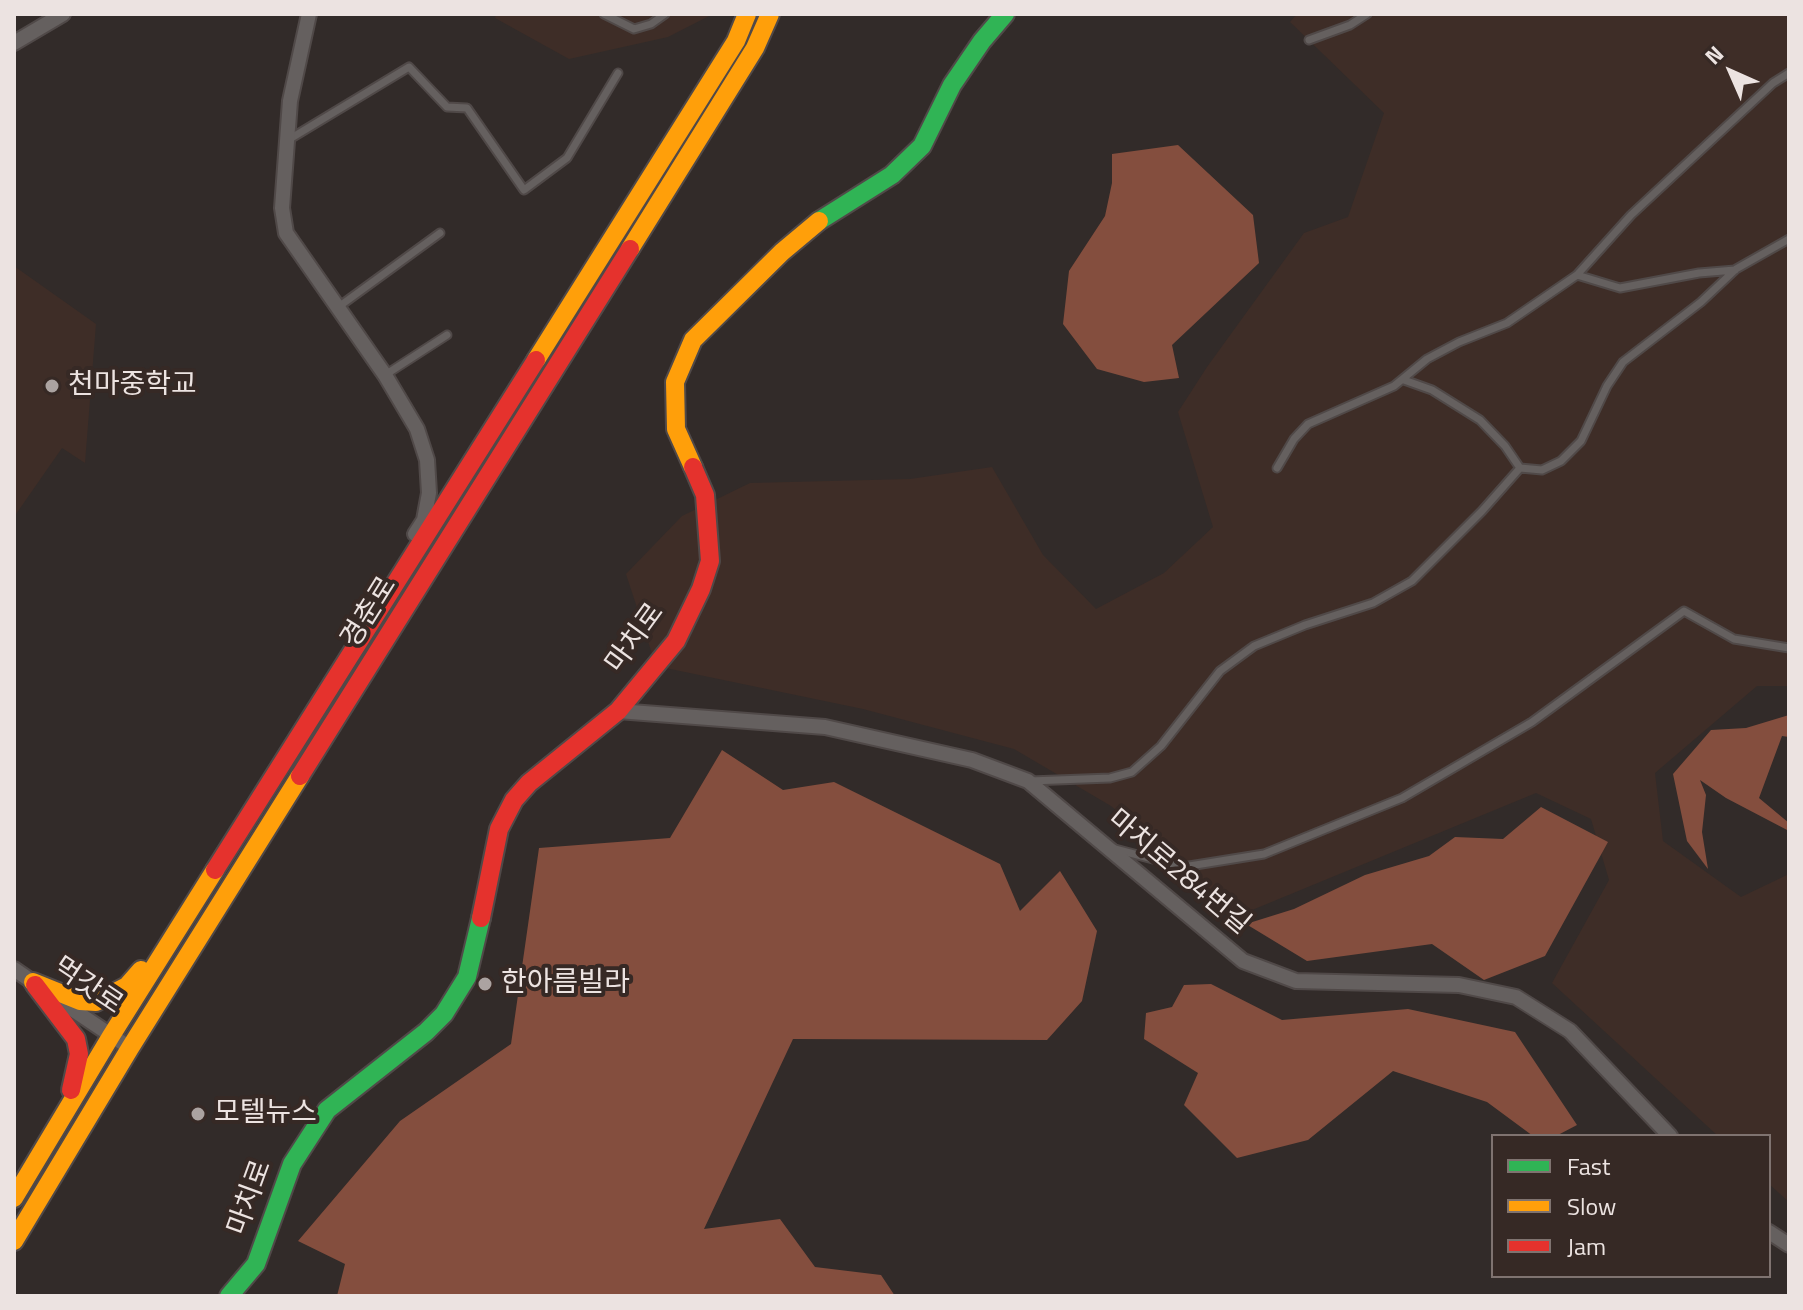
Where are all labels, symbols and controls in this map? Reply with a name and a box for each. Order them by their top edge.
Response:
north arrow [1691,32,1771,112]
text: N [1697,38,1731,72]
place label: 천마중학교 [68,369,197,403]
marker: 천마중학교 [43,377,61,395]
street label: 경춘로 [335,571,405,655]
street label: 마치로 [600,598,672,680]
street label: 마치로284번길 [1100,804,1256,942]
street label: 먹갓로 [46,951,128,1023]
place label: 한아름빌라 [501,967,630,1001]
marker: 한아름빌라 [476,975,494,993]
place label: 모텔뉴스 [214,1097,317,1131]
marker: 모텔뉴스 [189,1105,207,1123]
legend [1491,1134,1771,1278]
text: Fast [1567,1148,1610,1184]
street label: 마치로 [222,1156,280,1240]
text: Slow [1567,1188,1616,1224]
text: Jam [1567,1228,1606,1264]

